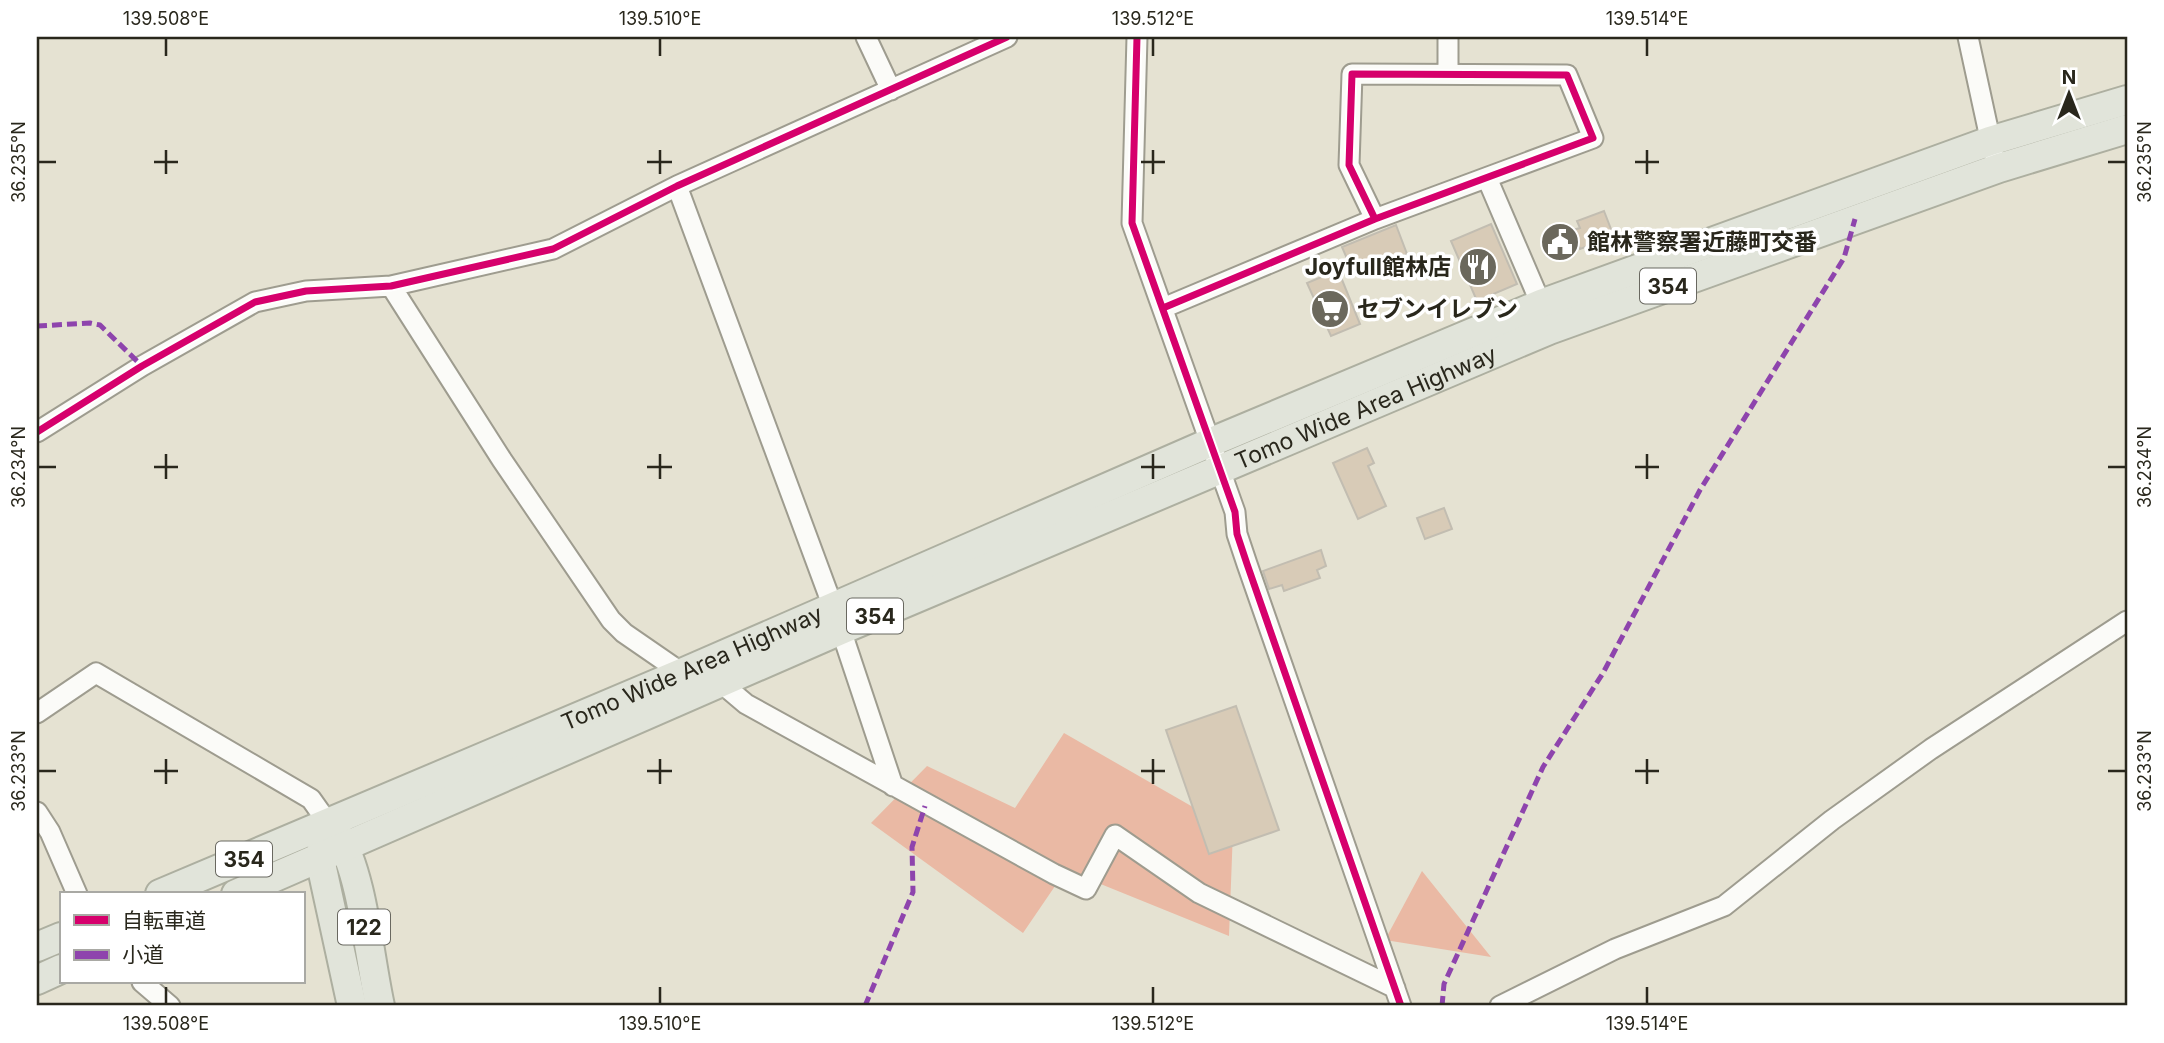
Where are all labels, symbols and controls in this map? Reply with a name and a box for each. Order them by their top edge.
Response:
text: 139.508°E [123,8,209,29]
text: 139.510°E [619,8,701,29]
text: 139.512°E [1112,8,1194,29]
text: 139.514°E [1606,8,1688,29]
north arrow [2035,60,2104,130]
text: N [2062,66,2076,89]
text: 36.235°N [8,121,29,203]
text: 36.235°N [2134,121,2155,203]
public building icon: 館林警察署近藤町交番 [1539,221,1581,263]
place label: 館林警察署近藤町交番 [1587,228,1817,256]
restaurant icon: Joyfull館林店 [1457,246,1499,288]
place label: Joyfull館林店 [1305,253,1451,281]
road number: 354 [1640,268,1696,304]
supermarket icon: セブンイレブン [1309,288,1351,330]
place label: セブンイレブン [1357,295,1518,323]
street label: Tomo Wide Area Highway [1231,340,1501,475]
text: 36.234°N [8,426,29,508]
text: 36.234°N [2134,426,2155,508]
road number: 354 [847,598,903,634]
street label: Tomo Wide Area Highway [557,599,827,736]
text: 36.233°N [8,730,29,812]
text: 36.233°N [2134,730,2155,812]
road number: 354 [216,842,272,876]
legend [60,892,304,984]
text: 自転車道 [122,908,206,933]
road number: 122 [338,909,390,944]
text: 小道 [122,942,164,967]
text: 139.508°E [123,1013,209,1034]
text: 139.510°E [619,1013,701,1034]
text: 139.512°E [1112,1013,1194,1034]
text: 139.514°E [1606,1013,1688,1034]

